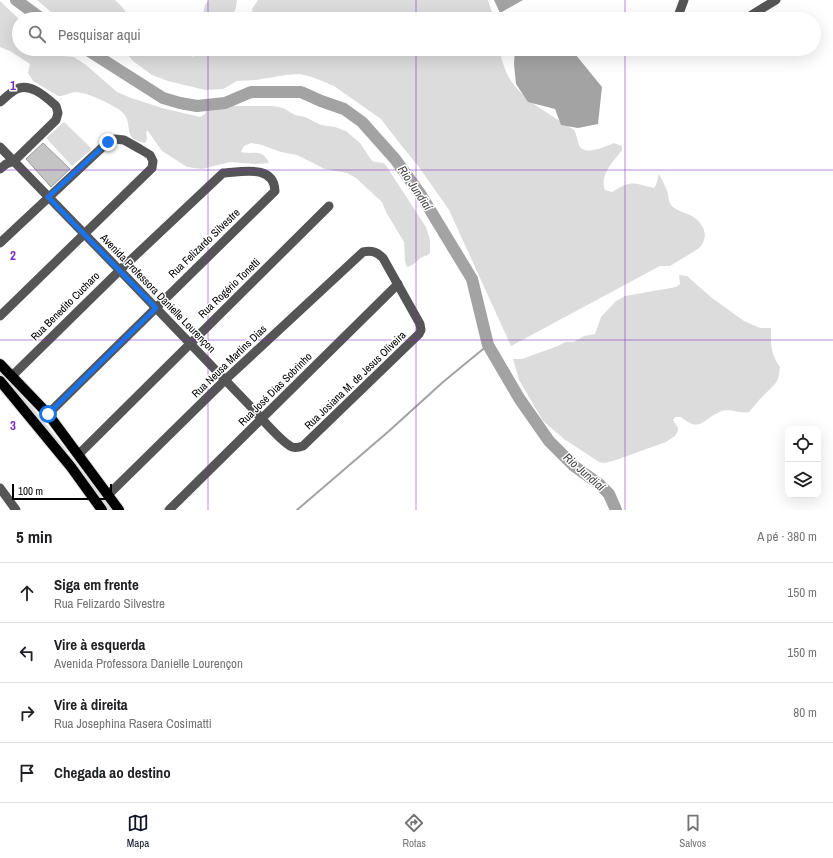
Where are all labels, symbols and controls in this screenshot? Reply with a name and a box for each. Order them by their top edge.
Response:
search box [12,12,821,56]
icon: search [26,23,48,45]
text: Pesquisar aqui [58,24,141,45]
text: 1 [10,77,16,94]
route end [99,133,117,151]
water label: Rio Jundiaí [394,163,436,214]
street label: Rua Felizardo Silvestre [165,205,243,281]
street label: Avenida Professora Danielle Lourençon [97,230,219,355]
text: 2 [10,247,16,264]
street label: Rua Rogério Tonetti [195,255,263,321]
street label: Rua Benedito Cucharo [28,269,102,343]
street label: Rua Neusa Martins Dias [189,321,270,400]
street label: Rua Josiana M. de Jesus Oliveira [301,328,409,432]
street label: Rua José Dias Sobrinho [235,349,315,429]
route start [39,405,57,423]
text: 3 [10,417,16,434]
map controls [785,426,821,498]
button: locate [785,426,821,462]
water label: Rio Jundiaí [560,449,609,495]
button: layers [785,462,821,498]
scale bar [12,482,112,501]
text: 100 m [18,484,43,498]
text: 5 min [16,525,52,548]
text: A pé · 380 m [757,528,817,545]
text: Siga em frente [54,574,139,595]
icon: ahead [16,582,38,604]
text: 150 m [787,584,817,601]
text: Rua Felizardo Silvestre [54,595,165,612]
text: Vire à esquerda [54,634,145,655]
icon: left [16,642,38,664]
text: 150 m [787,644,817,661]
text: Avenida Professora Danielle Lourençon [54,655,243,672]
text: Vire à direita [54,694,128,715]
icon: right [16,702,38,724]
text: 80 m [793,704,817,721]
text: Rua Josephina Rasera Cosimatti [54,715,212,732]
icon: arrive [16,762,38,784]
text: Chegada ao destino [54,762,171,783]
tab: Mapa [127,812,149,850]
tab: Rotas [402,812,426,850]
tab: Salvos [679,812,706,850]

